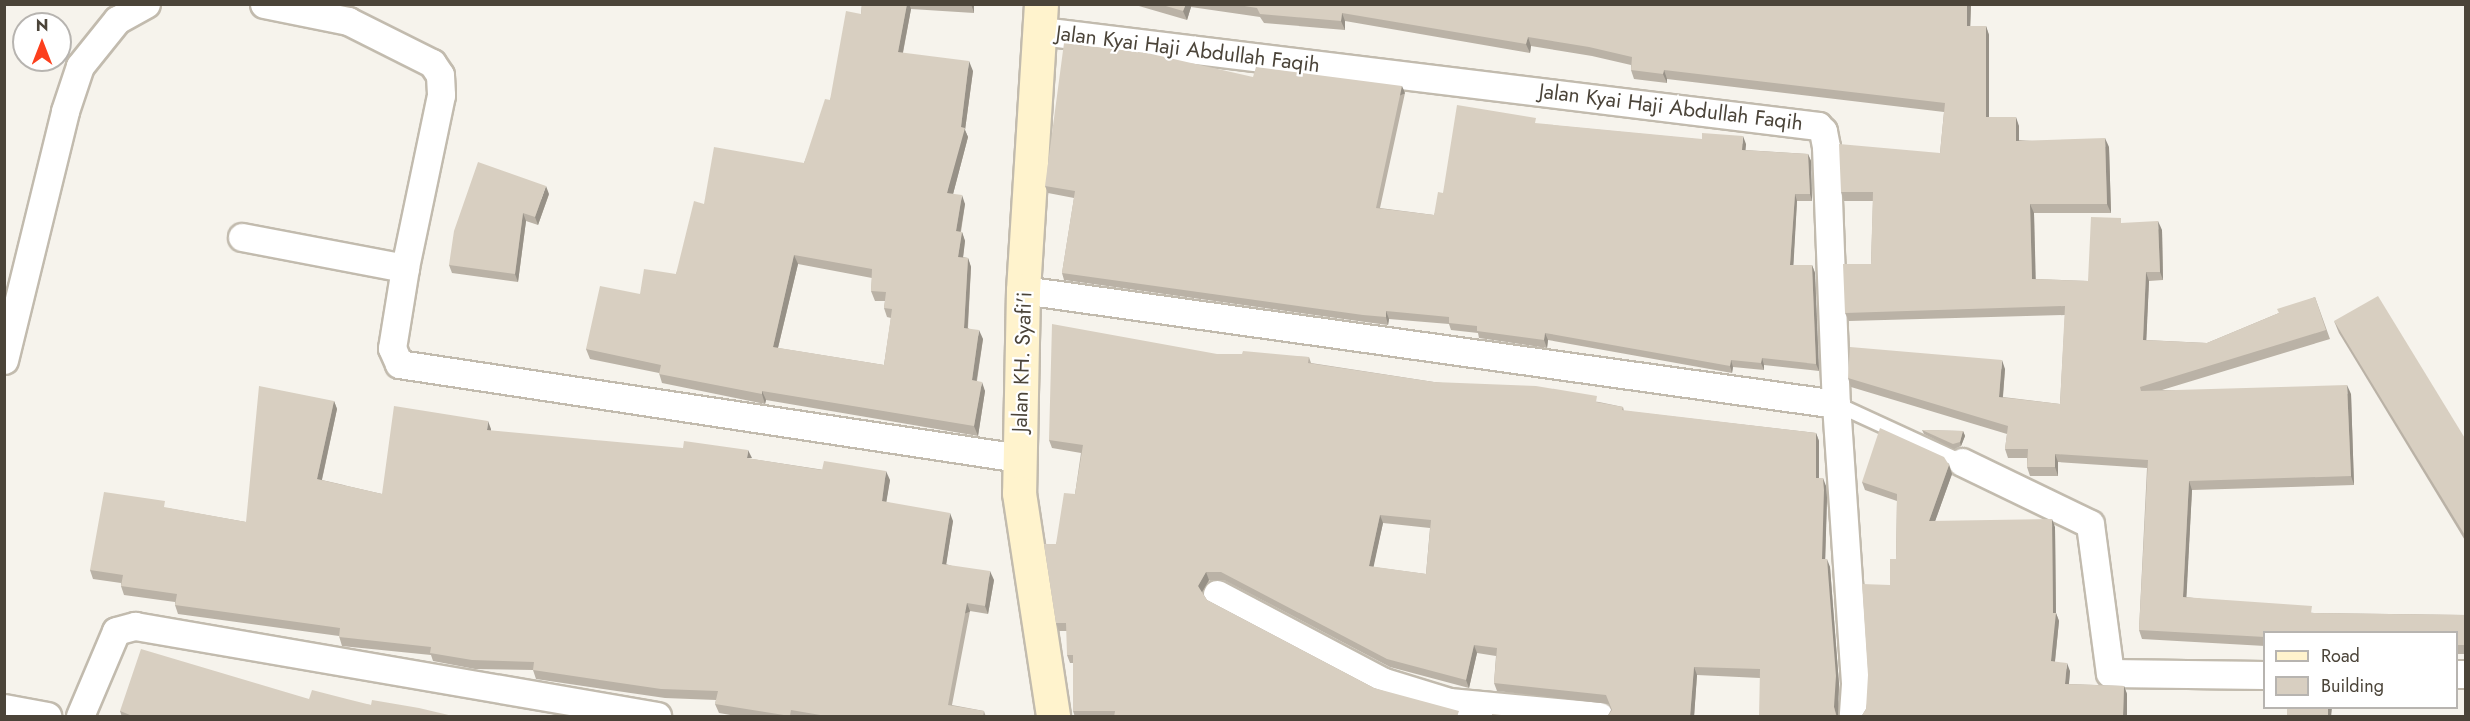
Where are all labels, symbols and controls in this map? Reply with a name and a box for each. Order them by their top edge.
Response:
north arrow [12,12,72,72]
text: N [36,14,48,37]
street label: Jalan Kyai Haji Abdullah Faqih [1055,20,1321,78]
street label: Jalan Kyai Haji Abdullah Faqih [1538,78,1804,136]
street label: Jalan KH. Syafi'i [1007,291,1037,433]
legend [2263,631,2458,709]
text: Road [2321,643,2360,669]
text: Building [2321,673,2384,699]

